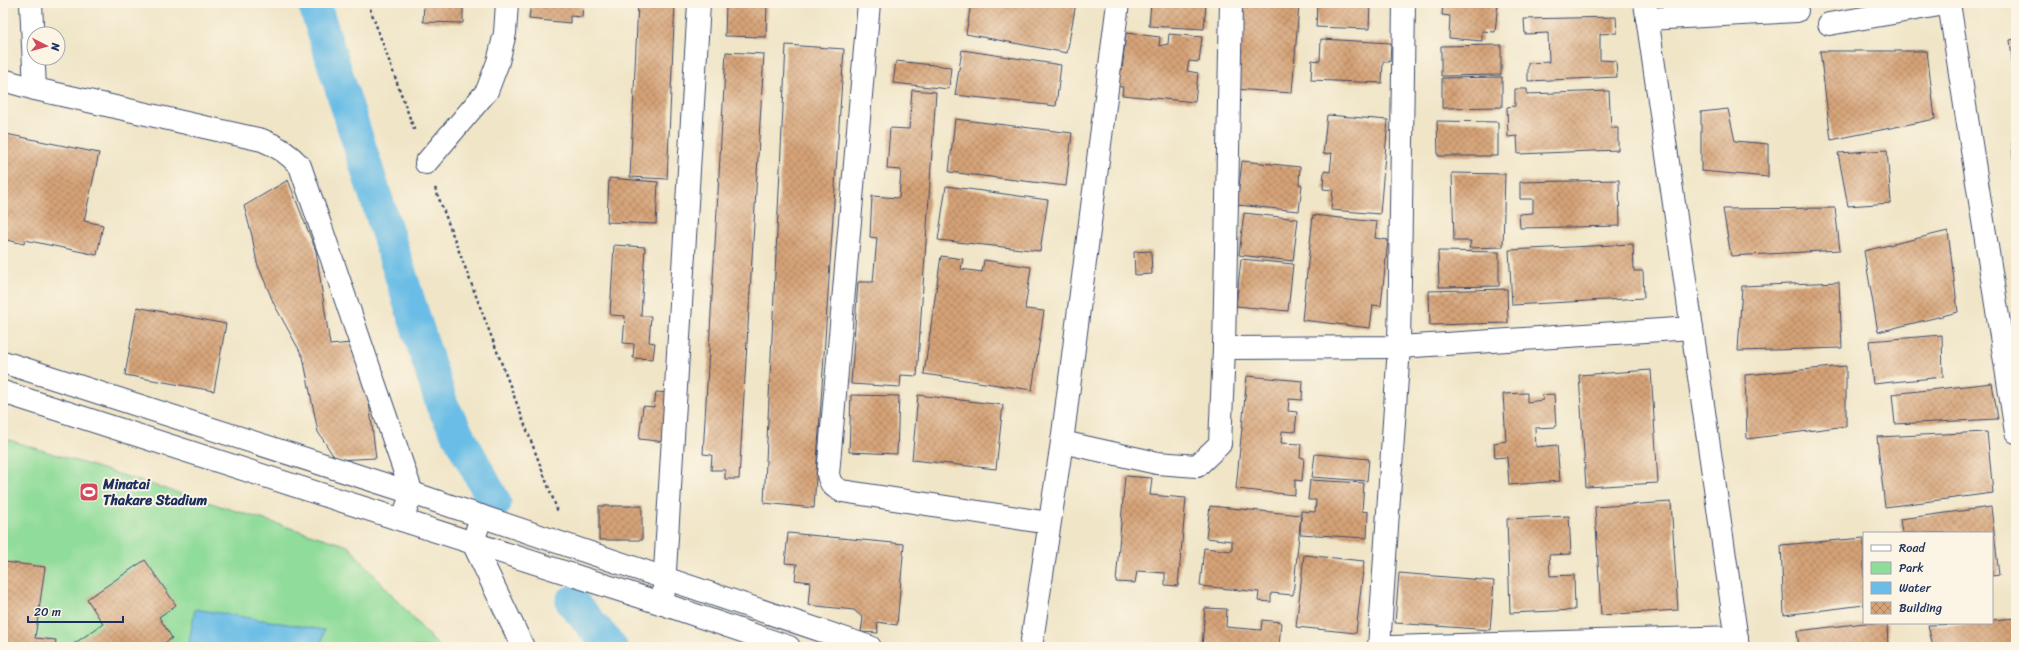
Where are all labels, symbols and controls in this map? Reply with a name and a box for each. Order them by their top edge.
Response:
north arrow [26,26,66,66]
text: N [46,41,65,52]
place label: Minatai Thakare Stadium [102,472,207,513]
sports icon: Minatai Thakare Stadium [78,481,100,503]
legend [1863,532,1993,624]
text: Road [1899,537,1926,559]
text: Park [1899,557,1924,579]
text: Water [1899,577,1932,599]
text: Building [1899,597,1942,619]
scale bar [28,598,123,624]
text: 20 m [34,601,61,623]

